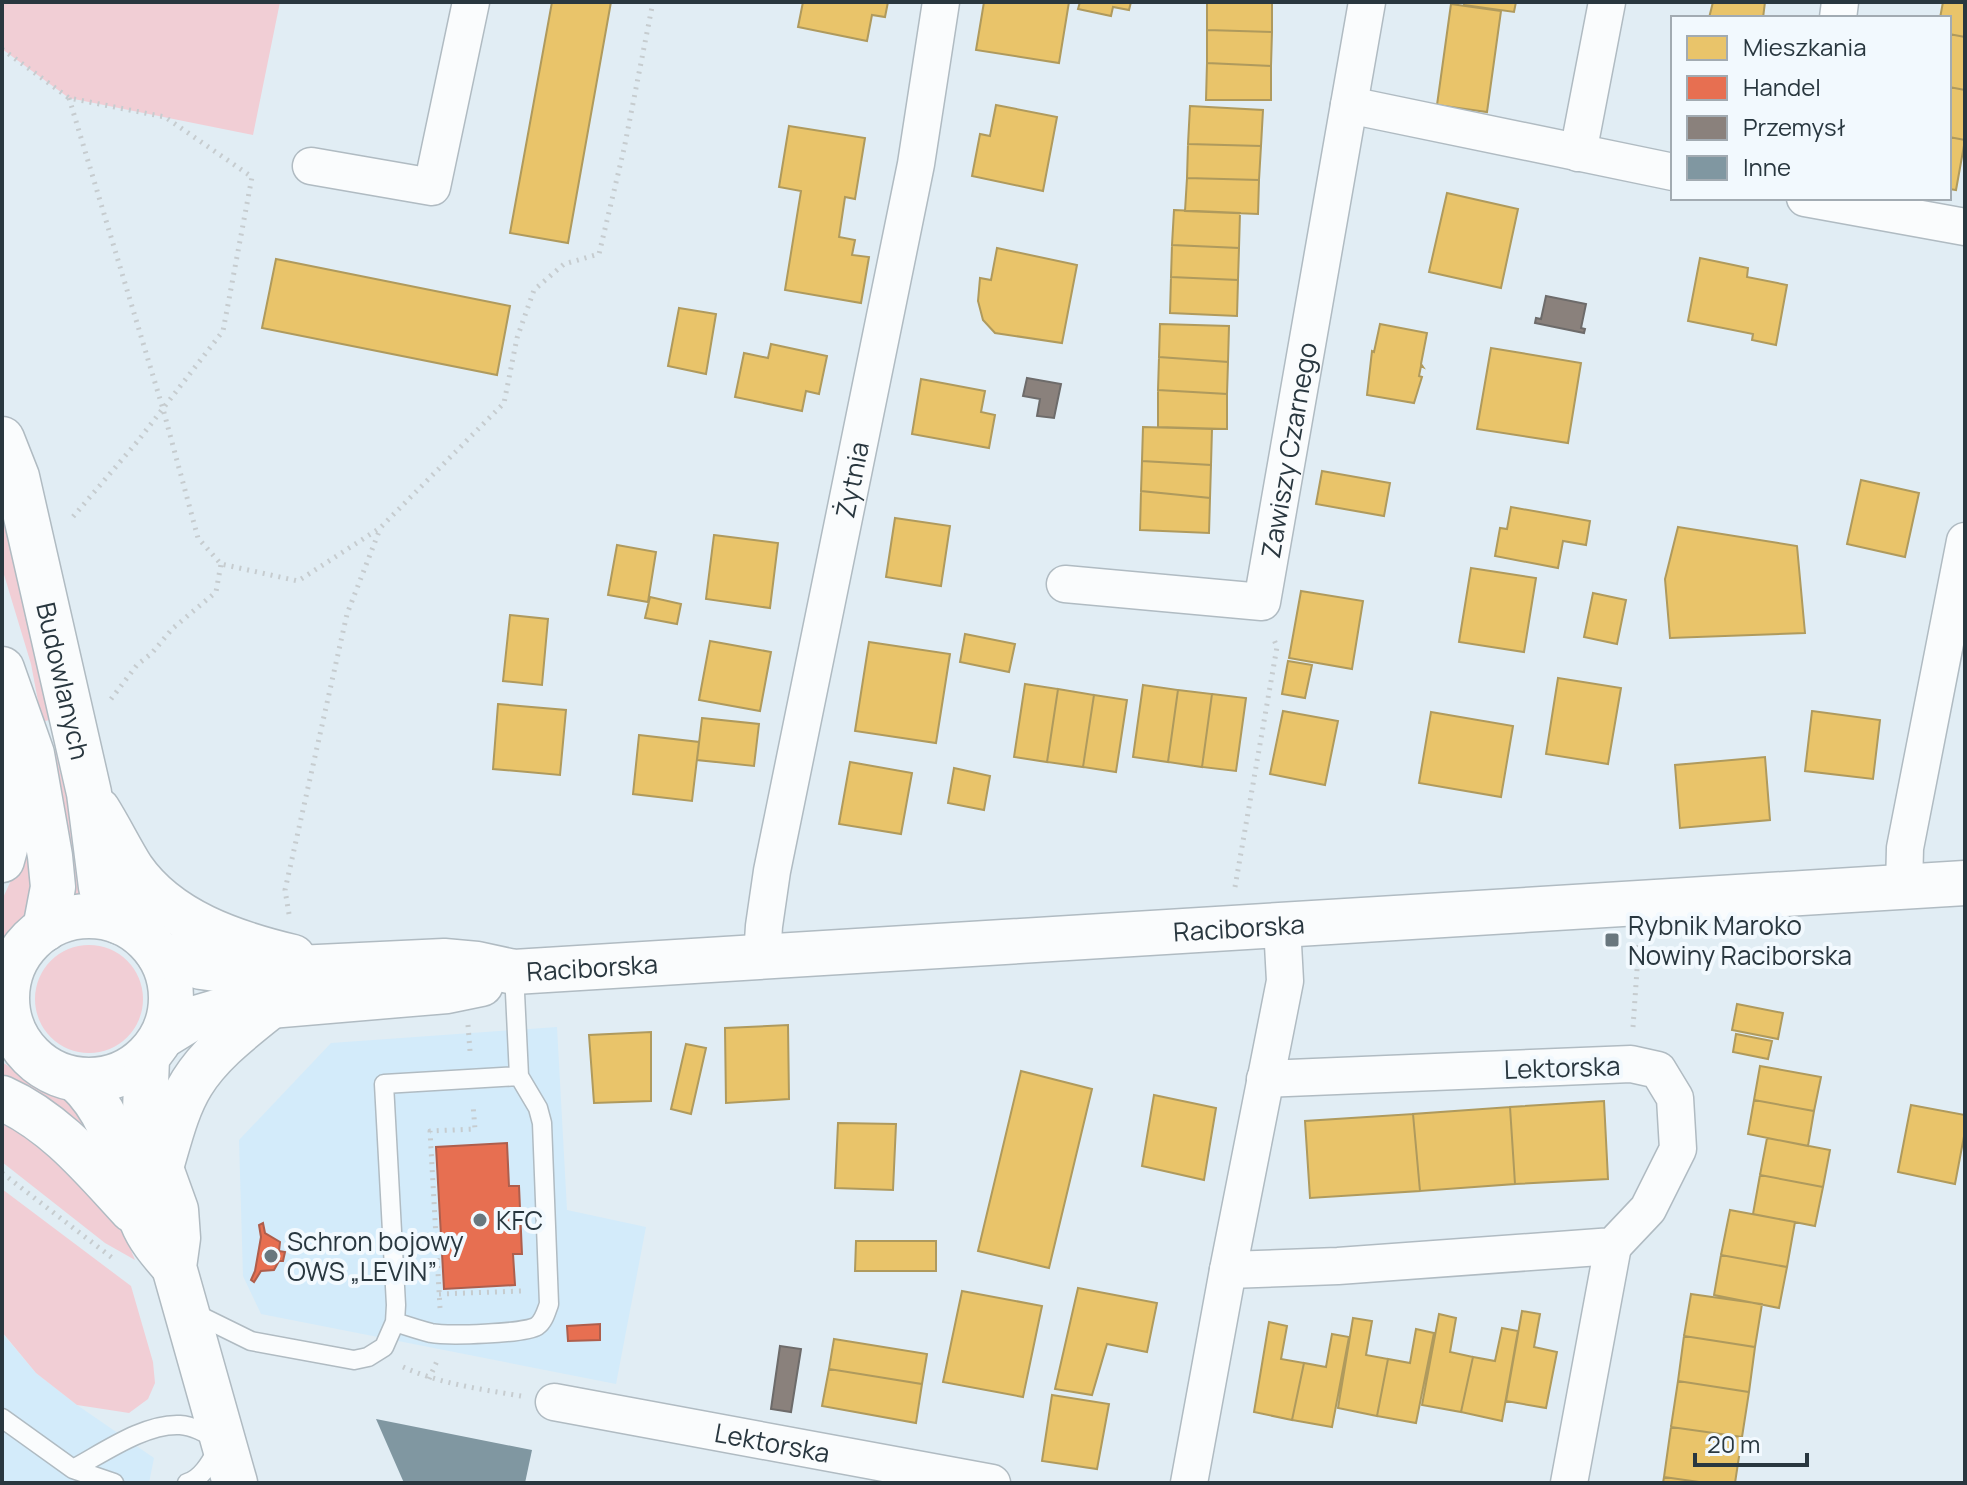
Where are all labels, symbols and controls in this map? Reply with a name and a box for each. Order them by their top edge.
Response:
legend [1671,16,1951,200]
text: Mieszkania [1743,30,1867,63]
text: Handel [1743,70,1821,103]
text: Przemysł [1743,110,1846,143]
text: Inne [1743,150,1791,183]
street label: Zawiszy Czarnego [1252,339,1325,561]
street label: Żytnia [826,438,877,521]
street label: Budowlanych [28,599,99,763]
street label: Raciborska [1172,906,1306,950]
place label: Rybnik Maroko Nowiny Raciborska [1628,907,1852,973]
marker: Rybnik Maroko Nowiny Raciborska [1603,931,1621,949]
street label: Raciborska [525,945,659,989]
street label: Lektorska [1503,1047,1621,1087]
place label: KFC [496,1202,543,1238]
marker: KFC [471,1211,489,1229]
place label: Schron bojowy OWS „LEVIN” [287,1223,464,1289]
marker: Schron bojowy OWS „LEVIN” [262,1247,280,1265]
street label: Lektorska [712,1414,833,1471]
scale bar [1695,1417,1807,1467]
text: 20 m [1707,1427,1760,1460]

